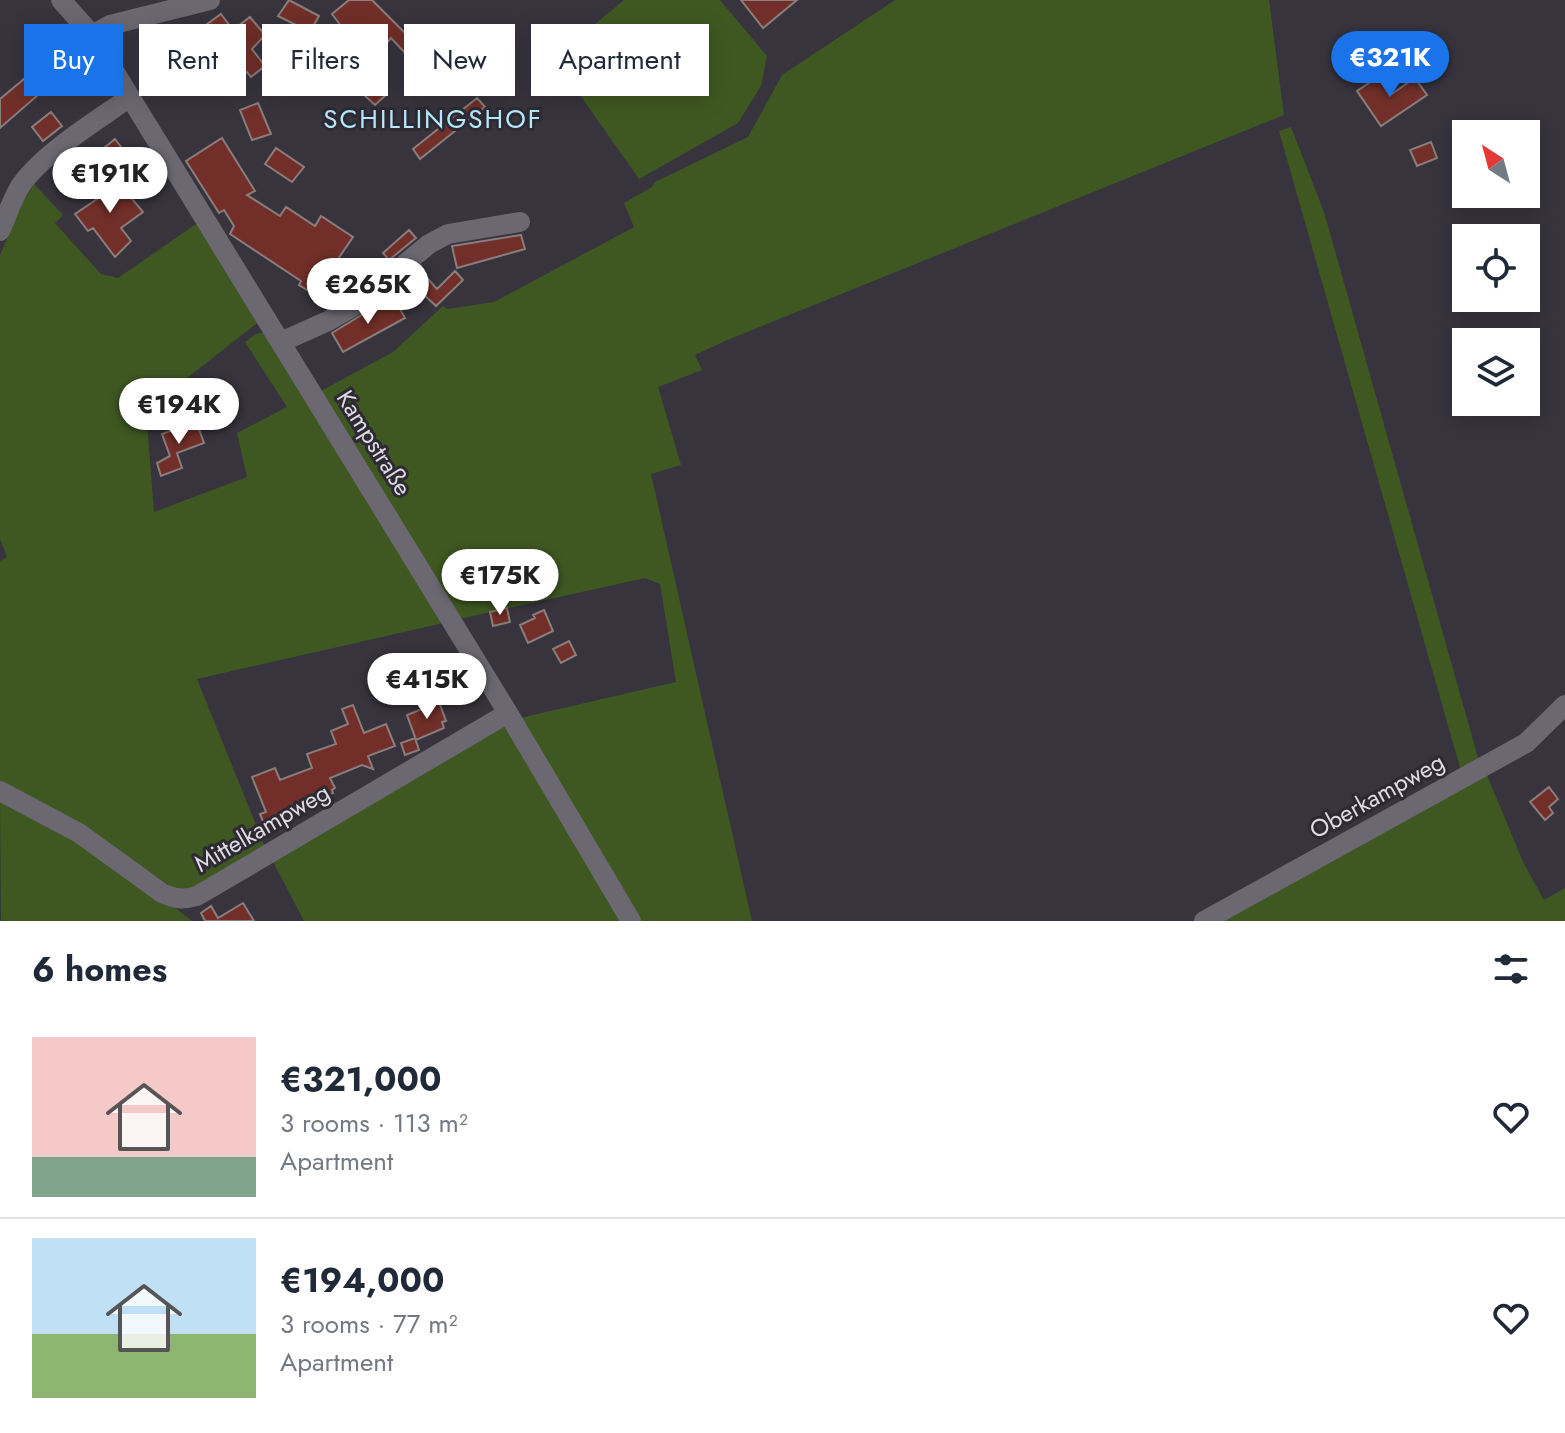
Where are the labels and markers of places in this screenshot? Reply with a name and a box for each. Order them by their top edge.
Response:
pin: €321K [1334,31,1446,99]
pin: €191K [54,147,166,215]
pin: €265K [312,258,424,326]
pin: €194K [123,378,235,446]
pin: €175K [444,549,556,617]
pin: €415K [371,653,483,721]

